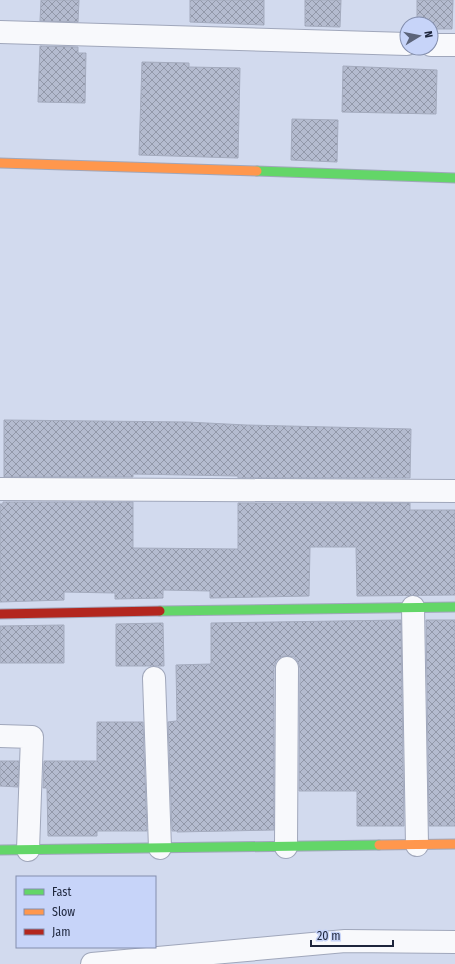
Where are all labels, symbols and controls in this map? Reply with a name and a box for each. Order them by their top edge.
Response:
north arrow [399,16,439,56]
text: N [421,30,435,39]
legend [16,876,156,948]
text: Fast [52,885,71,899]
text: Slow [52,905,75,919]
scale bar [311,922,393,948]
text: Jam [52,925,70,939]
text: 20 m [317,929,341,943]

